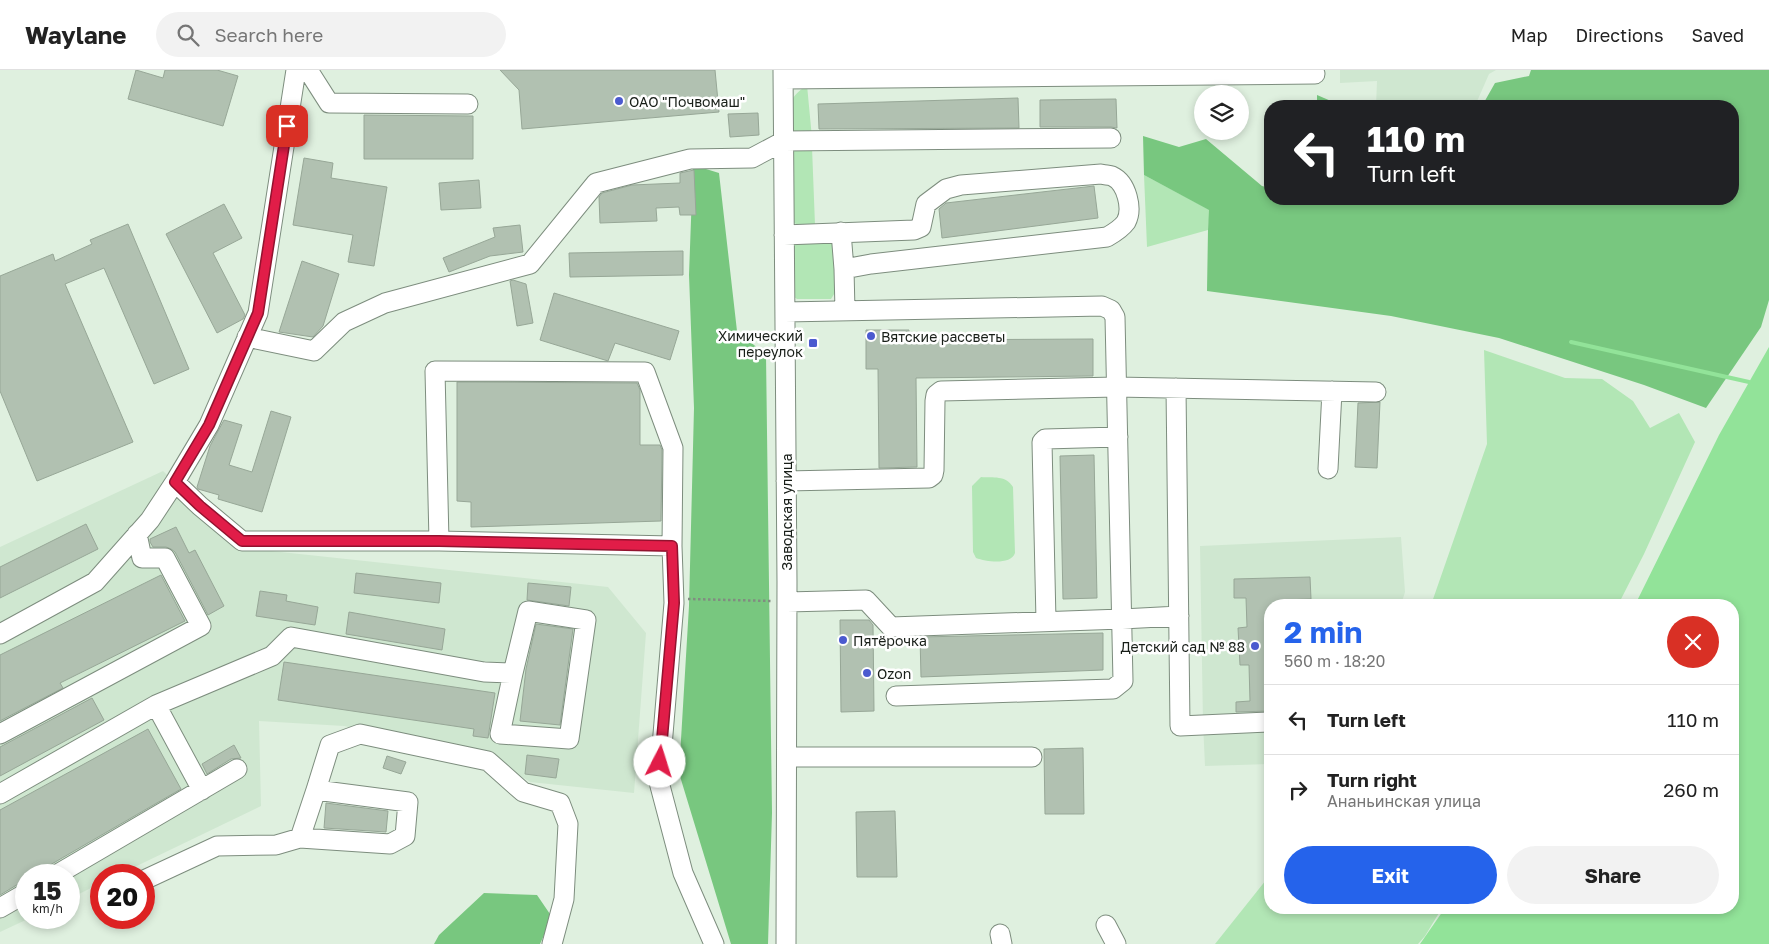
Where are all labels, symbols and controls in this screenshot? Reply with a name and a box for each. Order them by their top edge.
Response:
search box [156,12,506,57]
text: Waylane [25,20,126,49]
icon: search [174,21,202,49]
text: Search here [214,23,323,46]
text: Map [1511,24,1547,46]
text: Directions [1575,24,1663,46]
text: Saved [1691,24,1744,46]
map controls [1194,85,1249,140]
button: layers [1194,85,1249,140]
place label: ОАО "Почвомаш" [629,93,745,110]
marker: ОАО "Почвомаш" [613,95,625,107]
pin [266,105,308,147]
icon: arrive [273,112,301,140]
text: 110 m [1367,118,1465,160]
icon: left [1284,120,1349,185]
text: Turn left [1367,160,1456,187]
place label: Химический переулок [718,327,803,360]
place label: Вятские рассветы [881,328,1006,345]
marker: Вятские рассветы [865,330,877,342]
marker: Химический переулок [807,337,819,349]
street label: Заводская улица [778,453,795,571]
text: 2 min [1284,614,1362,650]
button: close [1667,616,1719,668]
place label: Пятёрочка [853,632,927,649]
marker: Пятёрочка [837,634,849,646]
place label: Детский сад № 88 [1121,638,1245,655]
marker: Детский сад № 88 [1249,640,1261,652]
text: 560 m · 18:20 [1284,651,1385,671]
place label: Ozon [877,665,911,682]
marker: Ozon [861,667,873,679]
icon: left [1284,706,1312,734]
text: Turn left [1327,708,1406,731]
text: 110 m [1667,708,1719,731]
position arrow [633,735,685,787]
text: Turn right [1327,768,1417,791]
icon: right [1284,776,1312,804]
text: 260 m [1663,778,1719,801]
text: Ананьинская улица [1327,791,1481,811]
button: Exit [1284,846,1497,904]
button: Share [1507,846,1719,904]
speed limit sign: 20 [90,864,155,929]
text: 15 [33,875,62,906]
text: km/h [32,901,63,916]

